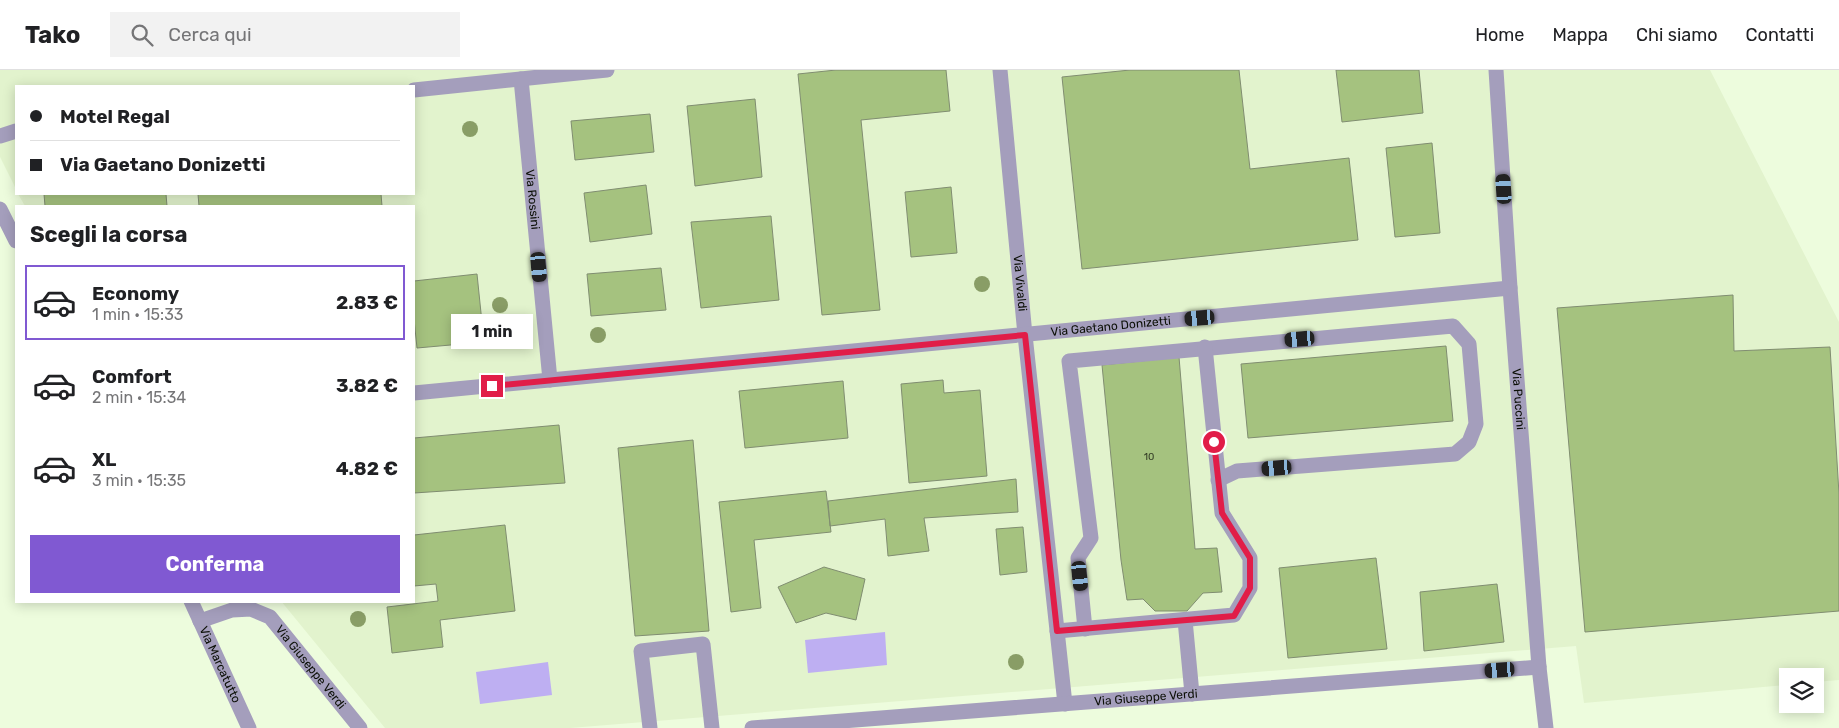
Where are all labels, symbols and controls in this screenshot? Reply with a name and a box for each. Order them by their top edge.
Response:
search box [110,12,460,57]
text: Tako [25,21,80,49]
icon: search [128,21,156,49]
text: Cerca qui [168,23,252,46]
text: Home [1475,24,1524,46]
text: Mappa [1552,24,1608,46]
text: Chi siamo [1636,24,1718,46]
text: Contatti [1746,24,1814,46]
text: Motel Regal [60,105,170,128]
text: Via Gaetano Donizetti [60,153,265,176]
street label: Via Rossini [523,169,542,230]
car [1495,174,1512,204]
text: Scegli la corsa [30,221,187,248]
car [530,251,547,283]
street label: Via Vivaldi [1010,254,1030,312]
icon: car [32,280,77,325]
text: Economy [92,282,179,305]
text: 2.83 € [336,291,398,314]
text: 1 min · 15:33 [92,305,183,324]
car [1184,309,1215,327]
callout: 1 min [451,314,533,348]
street label: Via Gaetano Donizetti [1050,314,1172,339]
text: 1 min [472,322,512,341]
car [1284,330,1315,348]
icon: car [32,363,77,408]
text: Comfort [92,365,172,388]
street label: Via Puccini [1509,368,1528,431]
text: 3.82 € [336,374,398,397]
route end [481,375,503,397]
text: 2 min · 15:34 [92,388,186,407]
route start [1203,431,1225,453]
icon: car [32,446,77,491]
text: XL [92,448,116,471]
house number: 10 [1144,451,1154,463]
text: 4.82 € [336,457,398,480]
car [1261,459,1292,477]
text: 3 min · 15:35 [92,471,186,490]
button: Conferma [30,535,400,593]
car [1070,560,1089,592]
street label: Via Giuseppe Verdi [273,622,349,712]
street label: Via Marcatutto [197,624,244,705]
car [1484,661,1515,679]
map controls [1779,668,1824,713]
button: layers [1779,668,1824,713]
street label: Via Giuseppe Verdi [1094,686,1198,708]

